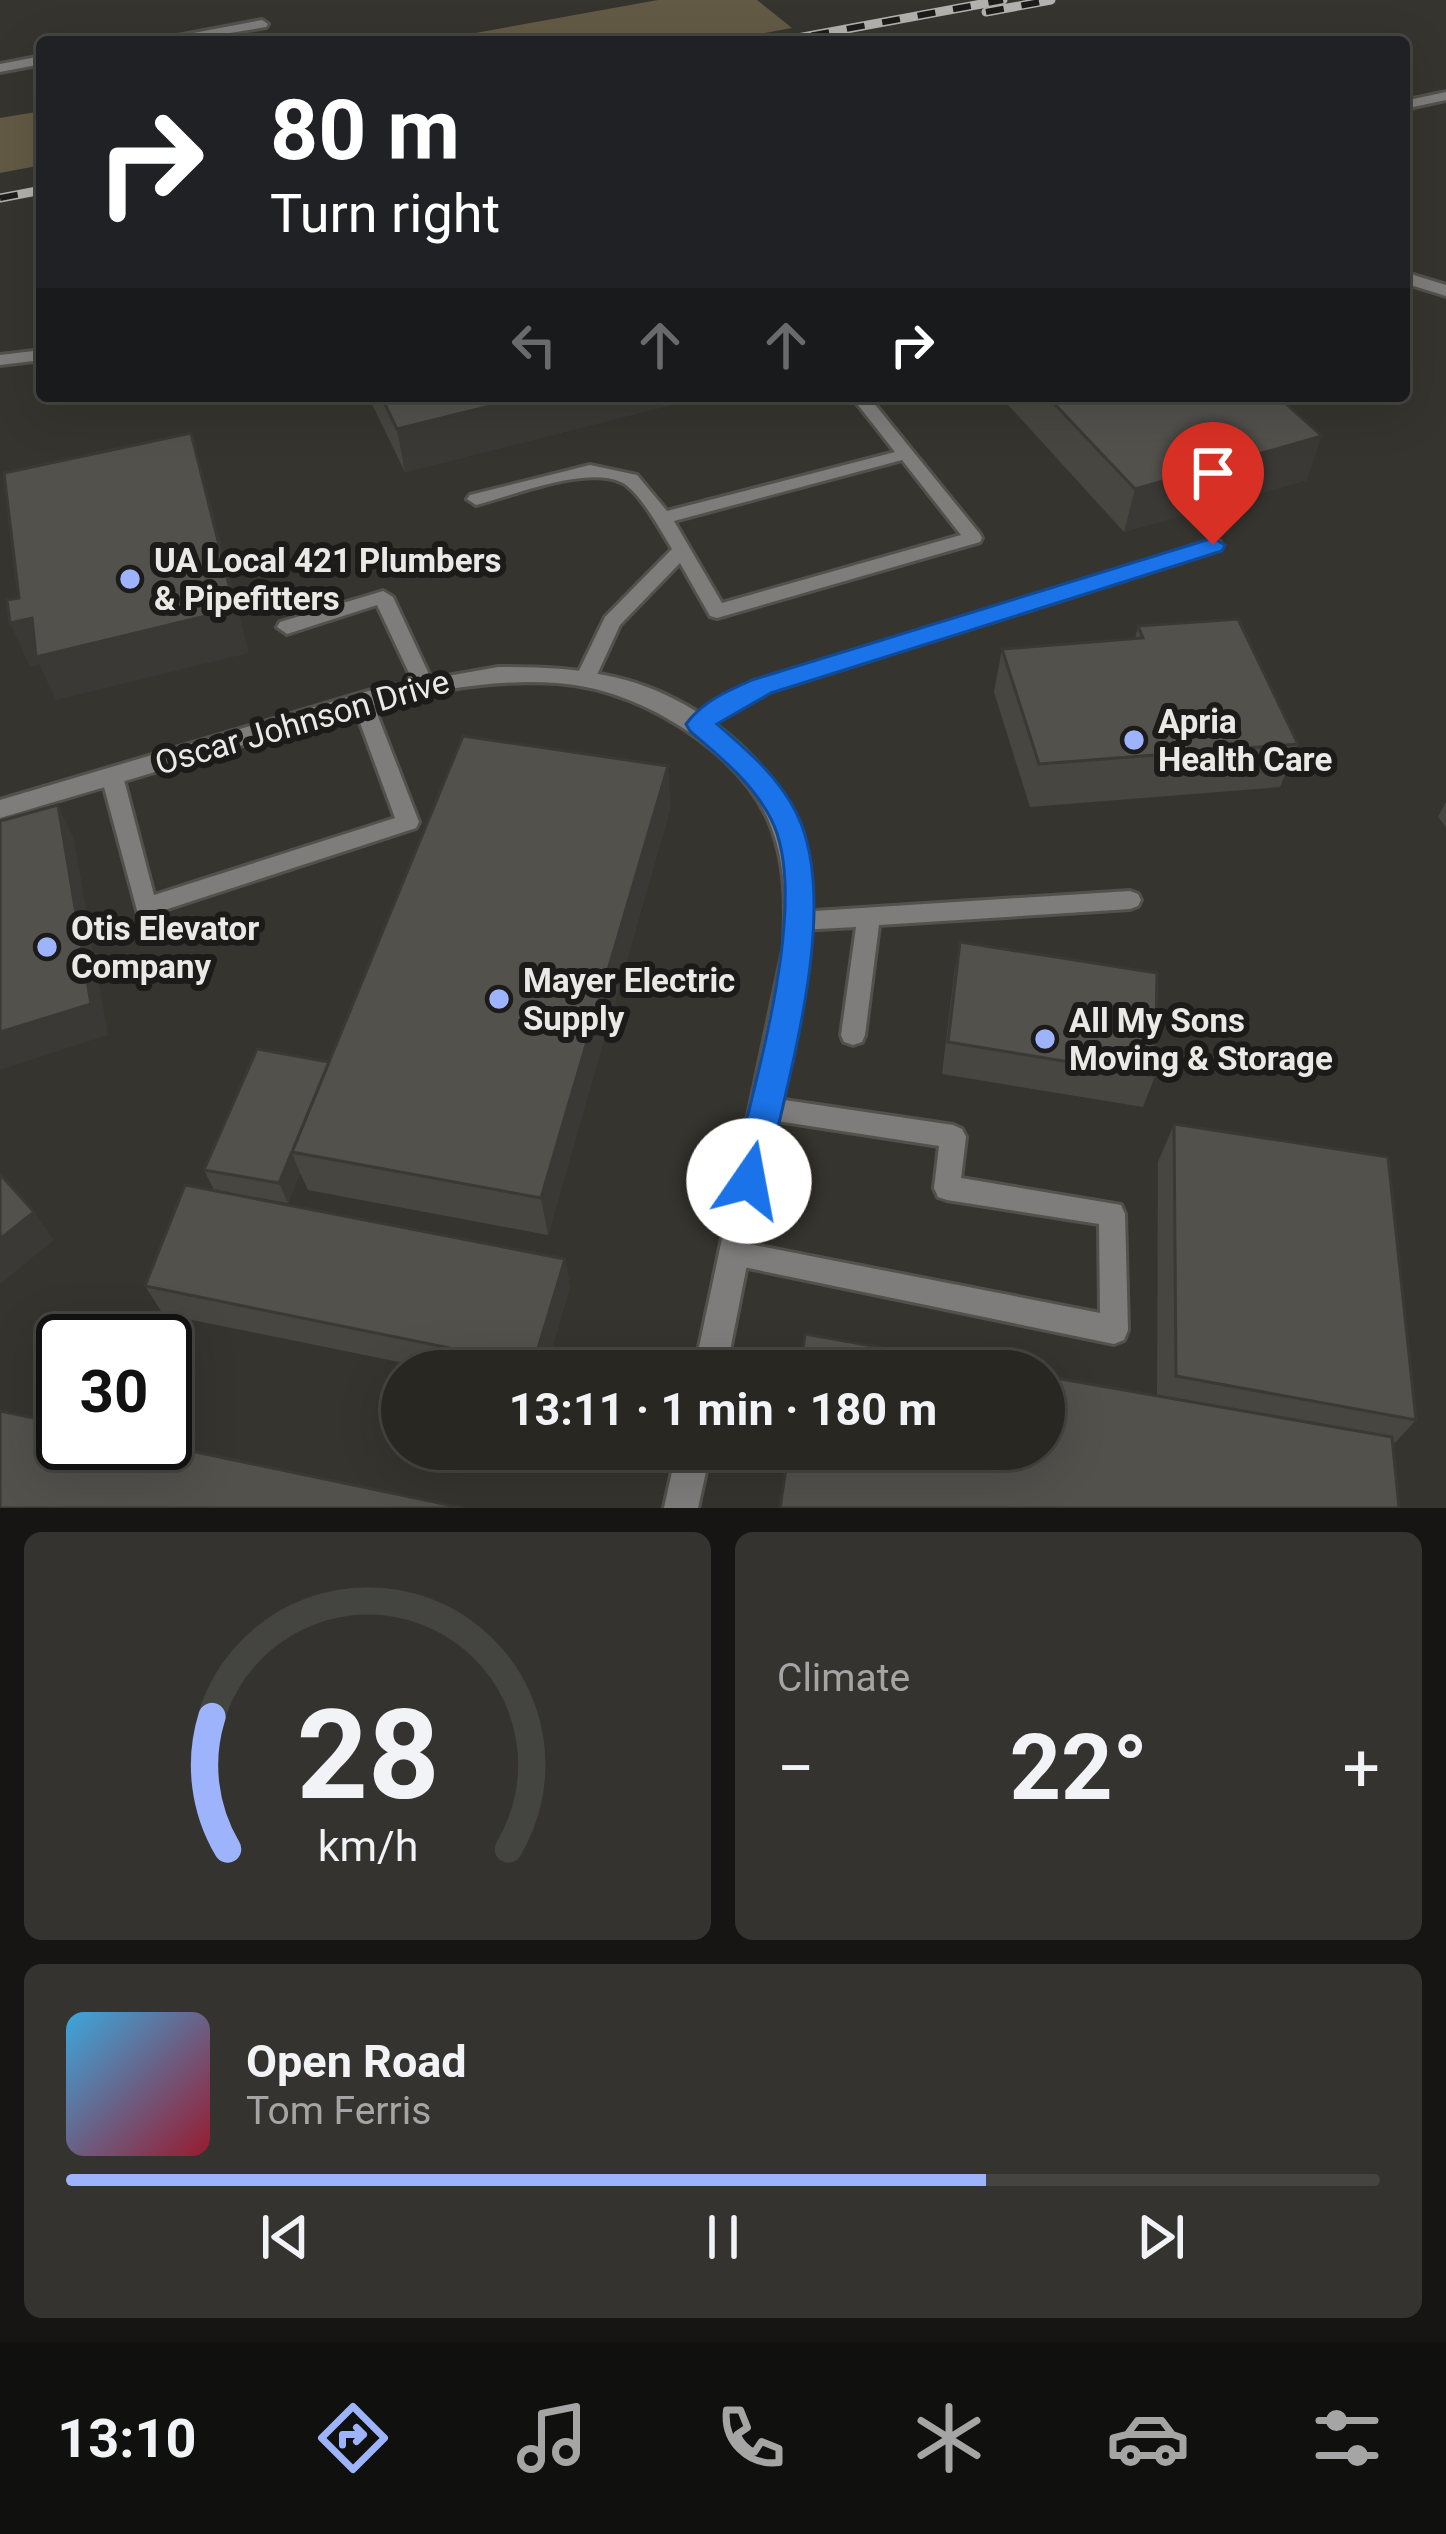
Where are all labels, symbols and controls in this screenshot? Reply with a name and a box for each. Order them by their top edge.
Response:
text: 80 m [270,81,460,180]
icon: right [72,84,228,240]
text: Turn right [270,182,500,245]
icon: left [501,312,567,378]
icon: ahead [627,312,693,378]
icon: ahead [753,312,819,378]
icon: right [879,312,945,378]
pin [1162,422,1264,545]
icon: arrive [1180,440,1246,506]
place label: UA Local 421 Plumbers & Pipefitters [154,541,502,618]
marker: UA Local 421 Plumbers & Pipefitters [117,566,143,592]
street label: Oscar Johnson Drive [150,661,454,783]
place label: Apria Health Care [1158,702,1332,779]
marker: Apria Health Care [1121,727,1147,753]
place label: Otis Elevator Company [71,909,259,986]
marker: Otis Elevator Company [34,934,60,960]
place label: Mayer Electric Supply [523,961,735,1038]
marker: Mayer Electric Supply [486,986,512,1012]
place label: All My Sons Moving & Storage [1069,1001,1333,1078]
marker: All My Sons Moving & Storage [1032,1026,1058,1052]
position arrow [686,1118,812,1244]
speed limit sign: 30 [36,1314,192,1470]
text: 13:11 · 1 min · 180 m [509,1383,937,1436]
text: Climate [777,1655,910,1701]
text: 28 [296,1682,439,1828]
text: 22° [1009,1716,1148,1821]
text: − [777,1730,815,1807]
text: + [1343,1730,1380,1807]
text: km/h [317,1821,418,1871]
text: Open Road [246,2035,467,2088]
text: Tom Ferris [246,2088,431,2134]
icon: previous [252,2204,318,2270]
icon: pause [690,2204,756,2270]
icon: next [1128,2204,1194,2270]
icon: directions [311,2396,395,2480]
icon: music [510,2396,594,2480]
icon: phone [709,2396,793,2480]
icon: climate [907,2396,991,2480]
icon: car [1106,2396,1190,2480]
icon: filters [1305,2396,1389,2480]
text: 13:10 [57,2407,196,2470]

